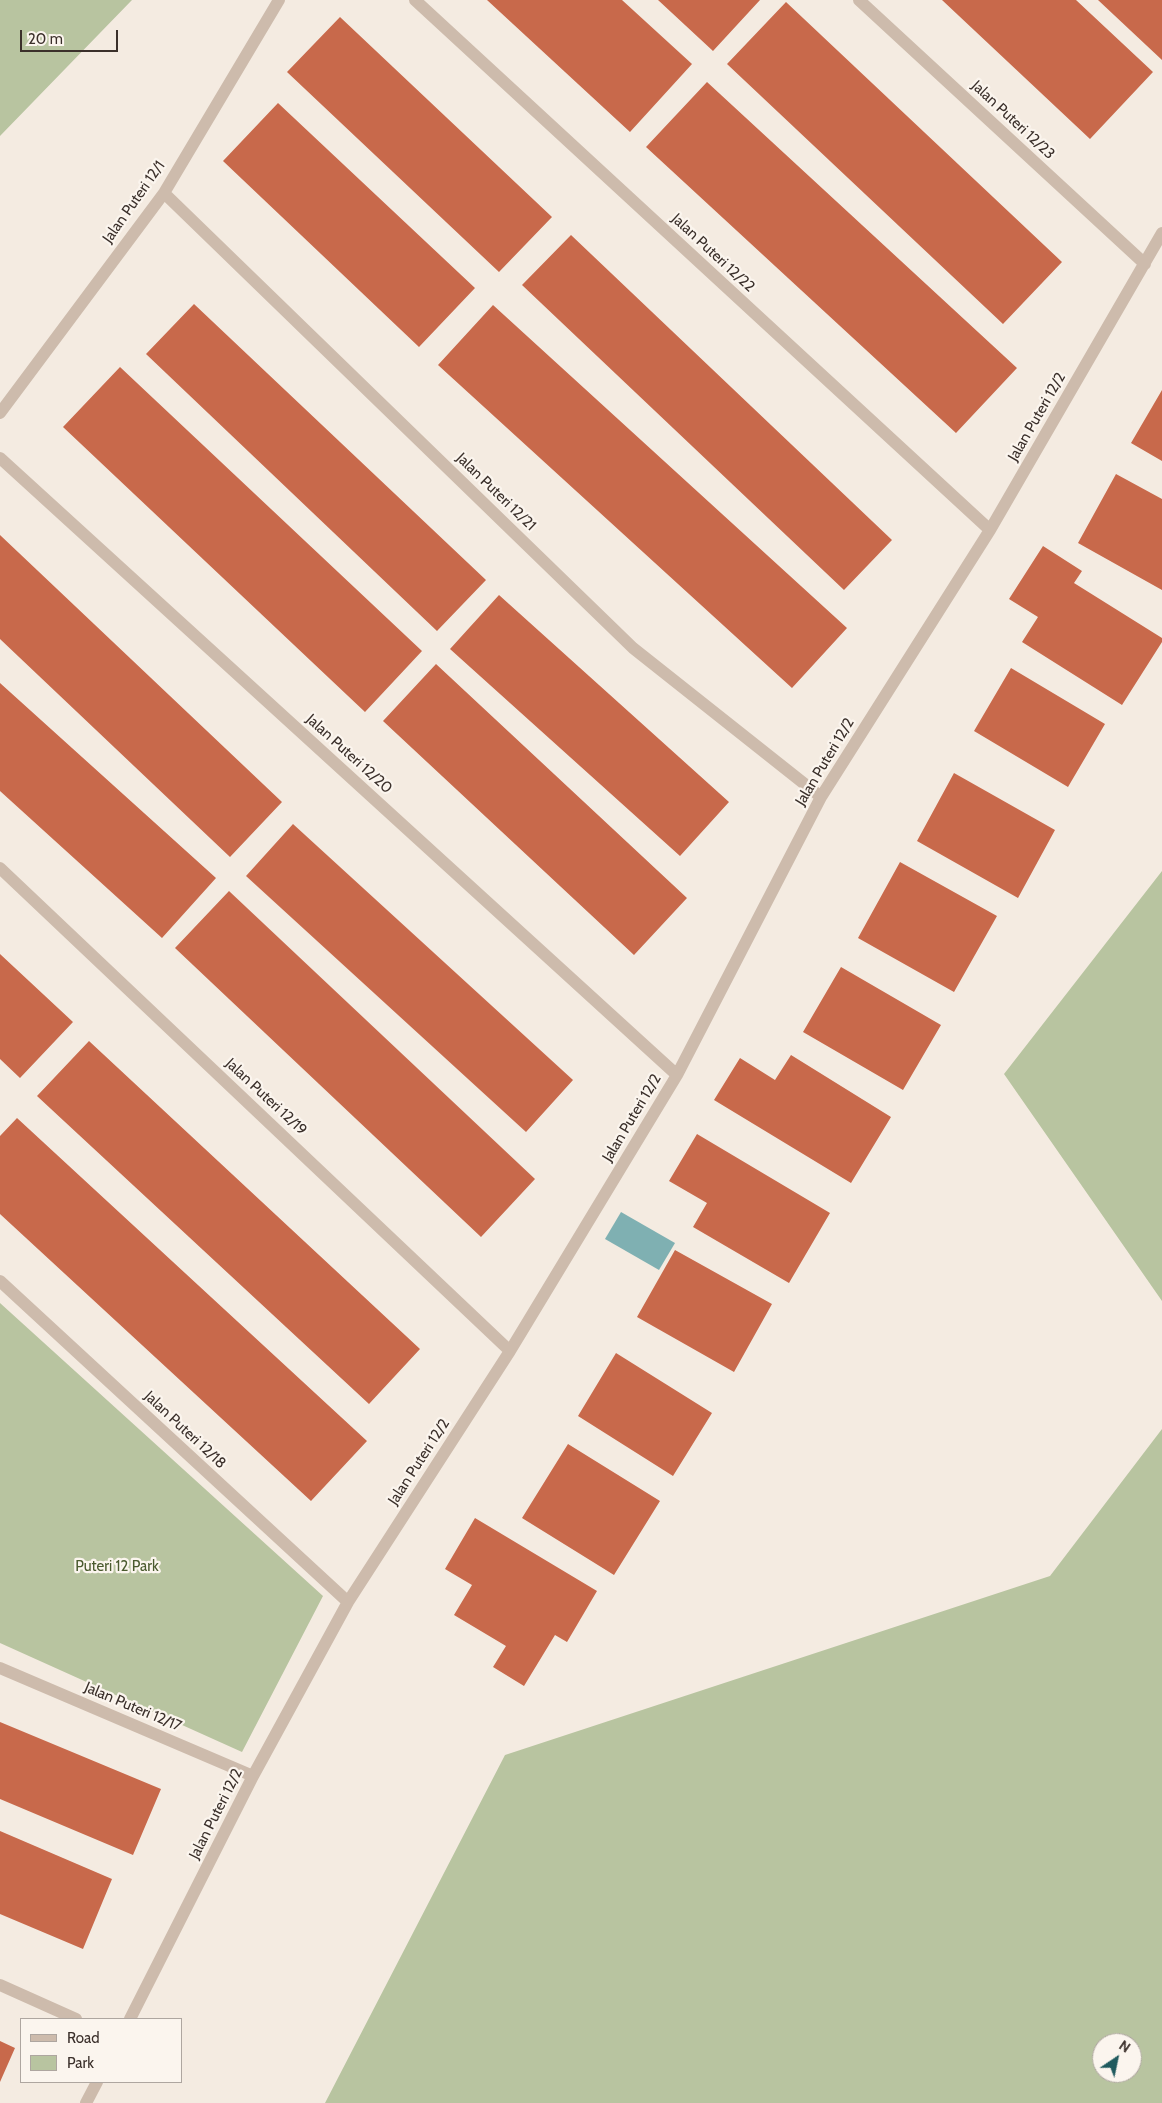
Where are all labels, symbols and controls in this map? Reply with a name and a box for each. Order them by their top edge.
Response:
scale bar [22,20,120,52]
text: 20 m [28,30,63,48]
street label: Jalan Puteri 12/23 [968,77,1058,163]
street label: Jalan Puteri 12/1 [99,157,169,247]
street label: Jalan Puteri 12/22 [668,210,758,296]
street label: Jalan Puteri 12/2 [1004,370,1070,464]
street label: Jalan Puteri 12/21 [452,449,540,535]
street label: Jalan Puteri 12/20 [302,711,396,797]
street label: Jalan Puteri 12/2 [792,715,858,809]
street label: Jalan Puteri 12/19 [222,1055,310,1139]
street label: Jalan Puteri 12/2 [599,1071,665,1165]
street label: Jalan Puteri 12/18 [140,1388,230,1472]
street label: Jalan Puteri 12/2 [384,1416,454,1508]
park label: Puteri 12 Park [75,1558,159,1576]
street label: Jalan Puteri 12/17 [82,1678,184,1736]
street label: Jalan Puteri 12/2 [185,1766,247,1862]
legend [20,2018,182,2083]
text: Road [67,2029,100,2047]
north arrow [1092,2033,1142,2083]
text: N [1116,2036,1134,2057]
text: Park [67,2054,94,2072]

